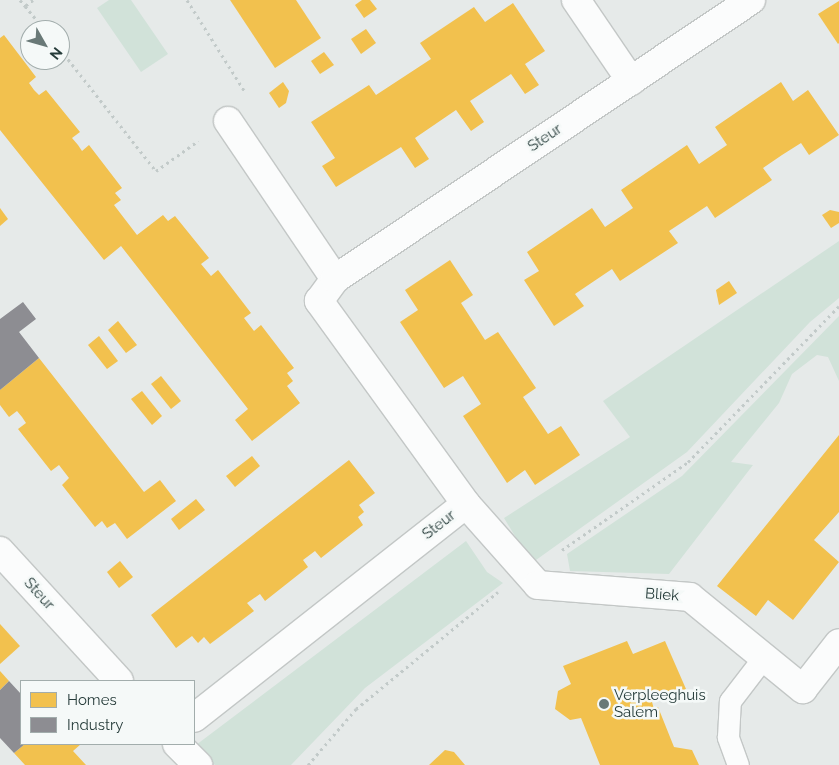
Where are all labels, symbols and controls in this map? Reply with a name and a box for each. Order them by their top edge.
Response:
north arrow [20,20,70,70]
text: N [46,44,66,63]
street label: Steur [525,120,565,156]
street label: Steur [419,507,459,543]
street label: Steur [20,574,58,614]
street label: Bliek [644,585,680,605]
legend [20,680,195,745]
place label: Verpleeghuis Salem [614,686,706,721]
text: Homes [67,691,117,709]
marker: Verpleeghuis Salem [598,698,610,710]
text: Industry [67,716,123,734]

